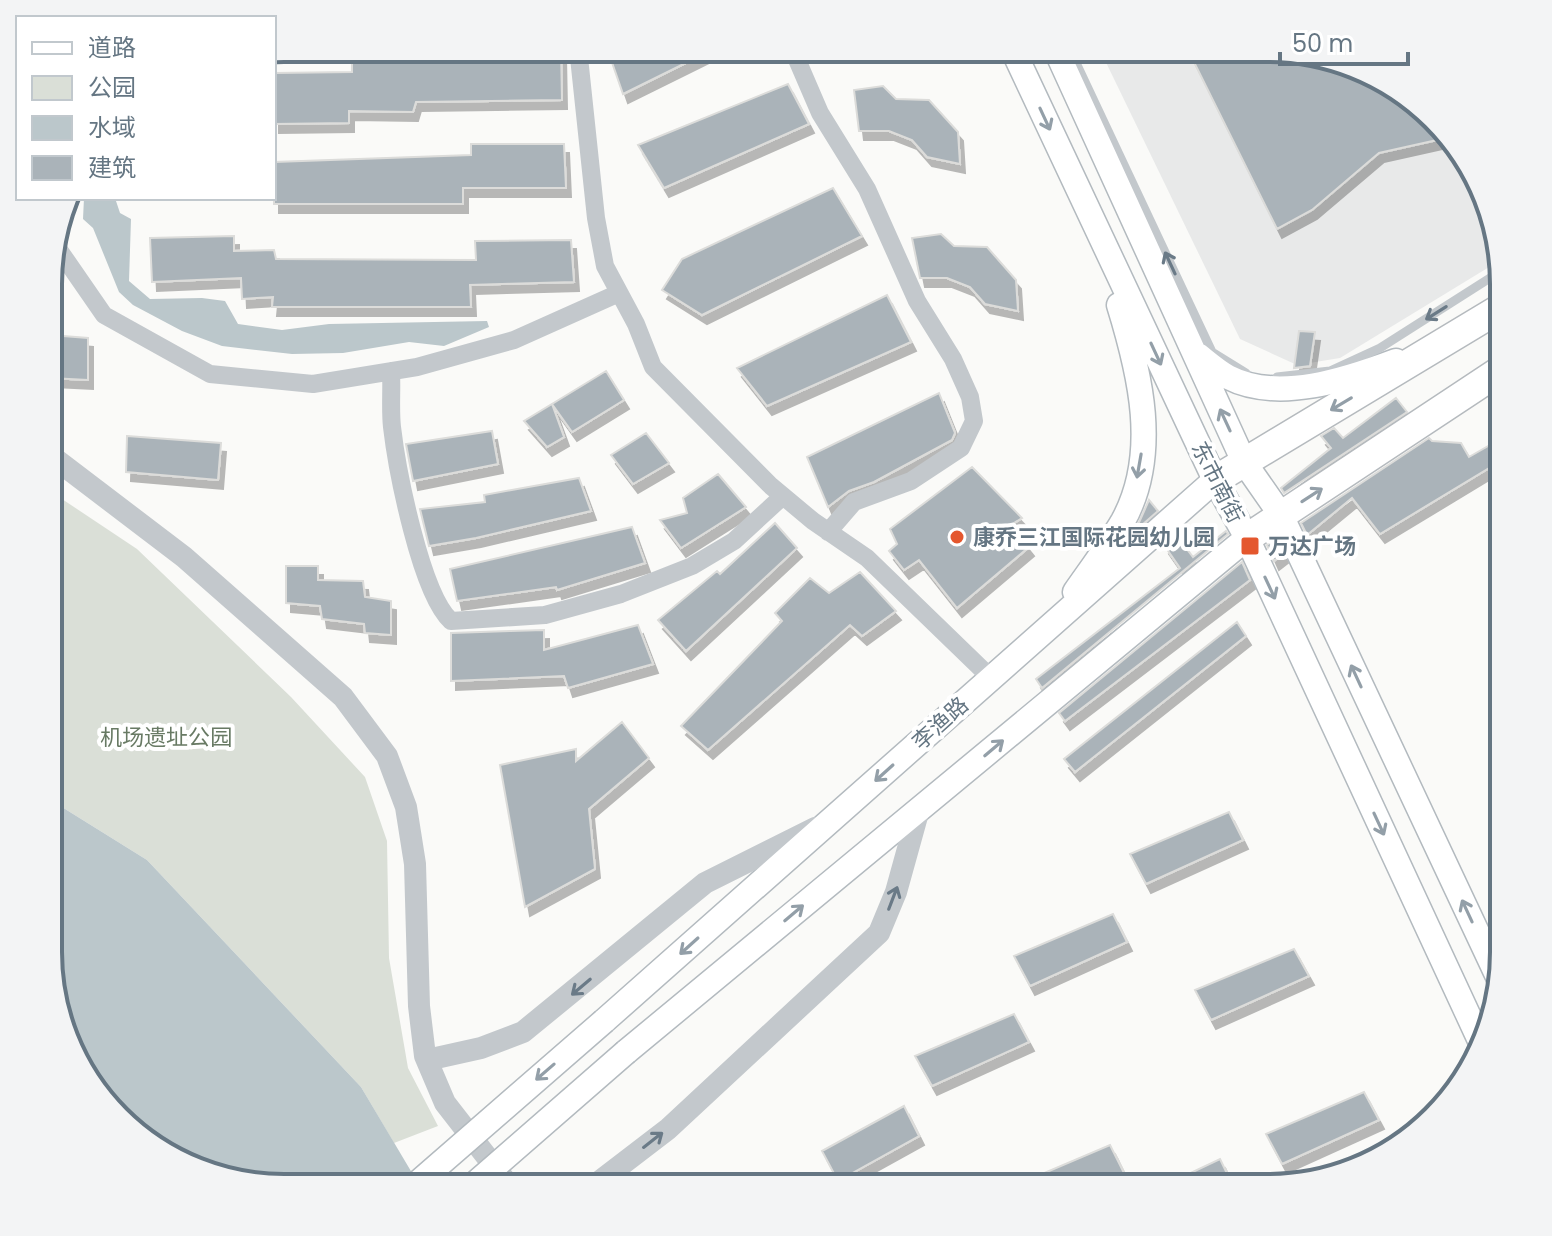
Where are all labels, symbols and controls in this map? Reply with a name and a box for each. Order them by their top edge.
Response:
legend [16,16,276,200]
scale bar [1280,16,1408,66]
text: 50 m [1292,27,1353,60]
text: 道路 [88,31,136,64]
text: 公园 [88,71,136,104]
one-way arrow [1038,107,1053,131]
text: 水域 [88,111,136,144]
text: 建筑 [88,151,136,184]
one-way arrow [1162,251,1177,275]
one-way arrow [1425,304,1447,321]
one-way arrow [1149,342,1164,366]
one-way arrow [1330,396,1353,412]
one-way arrow [1217,408,1232,432]
street label: 东市南街 [1184,436,1251,528]
one-way arrow [1130,452,1145,478]
one-way arrow [1300,487,1322,503]
place label: 康乔三江国际花园幼儿园 [973,522,1215,553]
marker: 康乔三江国际花园幼儿园 [948,528,966,546]
place label: 万达广场 [1268,531,1356,562]
marker: 万达广场 [1239,535,1261,557]
one-way arrow [1263,575,1278,599]
one-way arrow [1348,664,1363,688]
street label: 李渔路 [905,690,975,757]
park label: 机场遗址公园 [100,722,232,753]
one-way arrow [983,739,1004,757]
one-way arrow [874,764,894,782]
one-way arrow [1372,811,1387,835]
one-way arrow [887,886,901,911]
one-way arrow [1459,899,1474,923]
one-way arrow [783,905,804,922]
one-way arrow [680,936,700,954]
one-way arrow [571,978,591,996]
one-way arrow [536,1063,556,1081]
one-way arrow [642,1132,663,1149]

